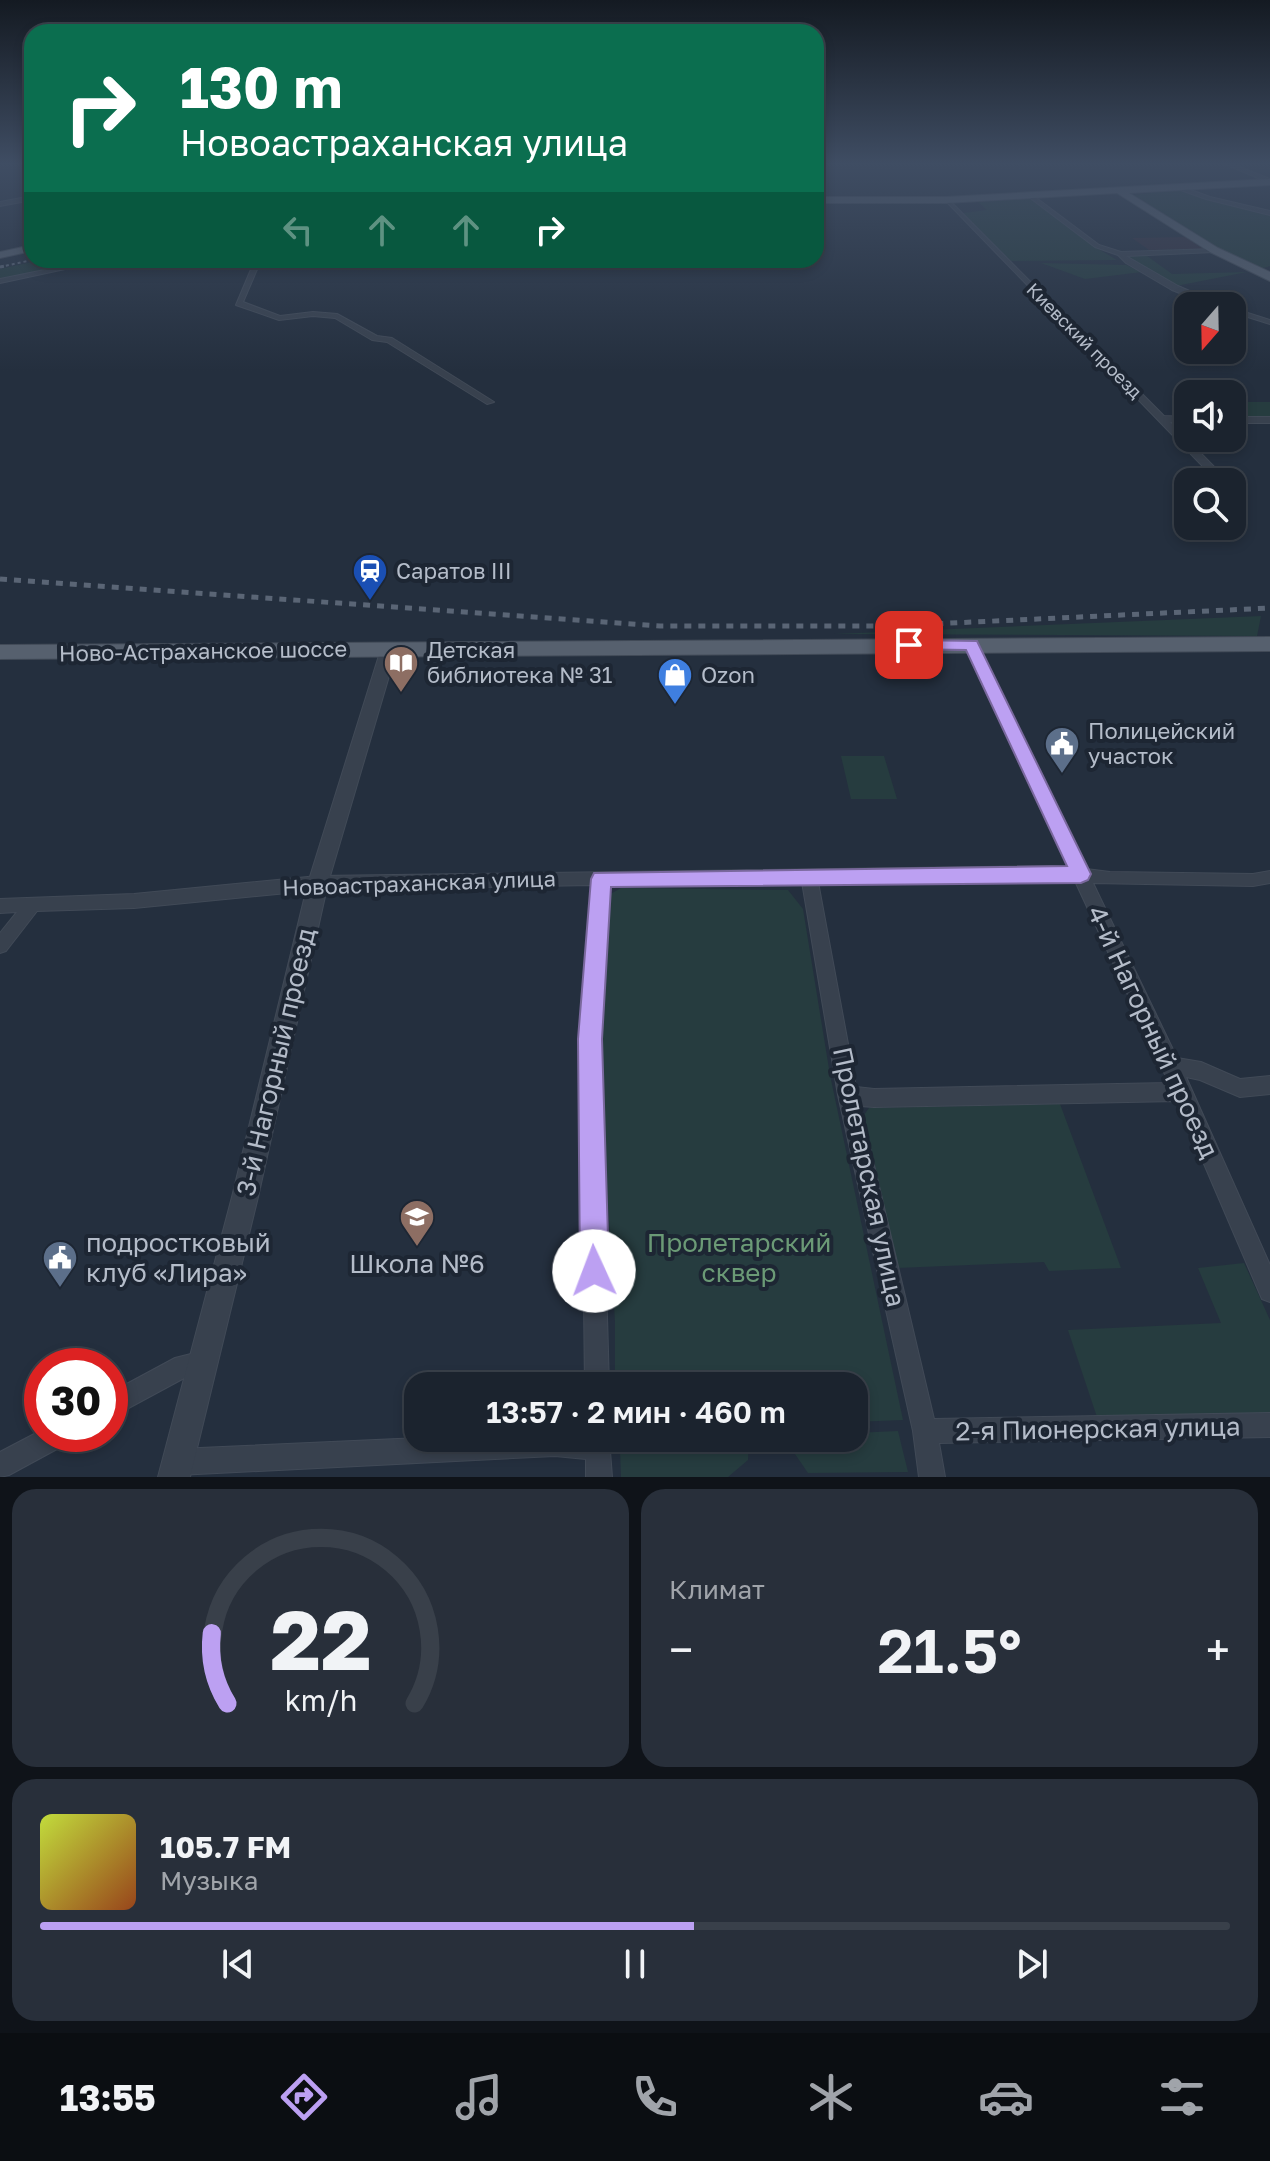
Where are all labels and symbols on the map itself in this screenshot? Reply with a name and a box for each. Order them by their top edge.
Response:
street label: Киевский проезд [1022,278,1147,403]
north arrow [1174,292,1246,364]
station icon: Саратов III [351,552,389,602]
place label: Саратов III [396,557,512,584]
pin [875,611,943,679]
street label: Ново-Астраханское шоссе [59,634,347,667]
place label: Детская библиотека № 31 [427,636,613,688]
library icon: Детская библиотека № 31 [382,644,420,694]
shop icon: Ozon [656,656,694,706]
place label: Ozon [701,661,755,688]
place label: Полицейский участок [1088,717,1235,769]
public building icon: Полицейский участок [1043,725,1081,775]
street label: Новоастраханская улица [282,864,556,901]
street label: 4-й Нагорный проезд [1081,901,1226,1163]
street label: 3-й Нагорный проезд [230,925,321,1199]
street label: Пролетарская улица [827,1044,912,1310]
school or university icon: Школа №6 [398,1198,436,1248]
place label: подростковый клуб «Лира» [86,1227,271,1288]
park label: Пролетарский сквер [647,1227,831,1288]
position arrow [552,1229,636,1313]
public building icon: подростковый клуб «Лира» [41,1239,79,1289]
place label: Школа №6 [349,1248,485,1279]
speed limit sign: 30 [24,1348,128,1452]
street label: 2-я Пионерская улица [955,1411,1241,1446]

